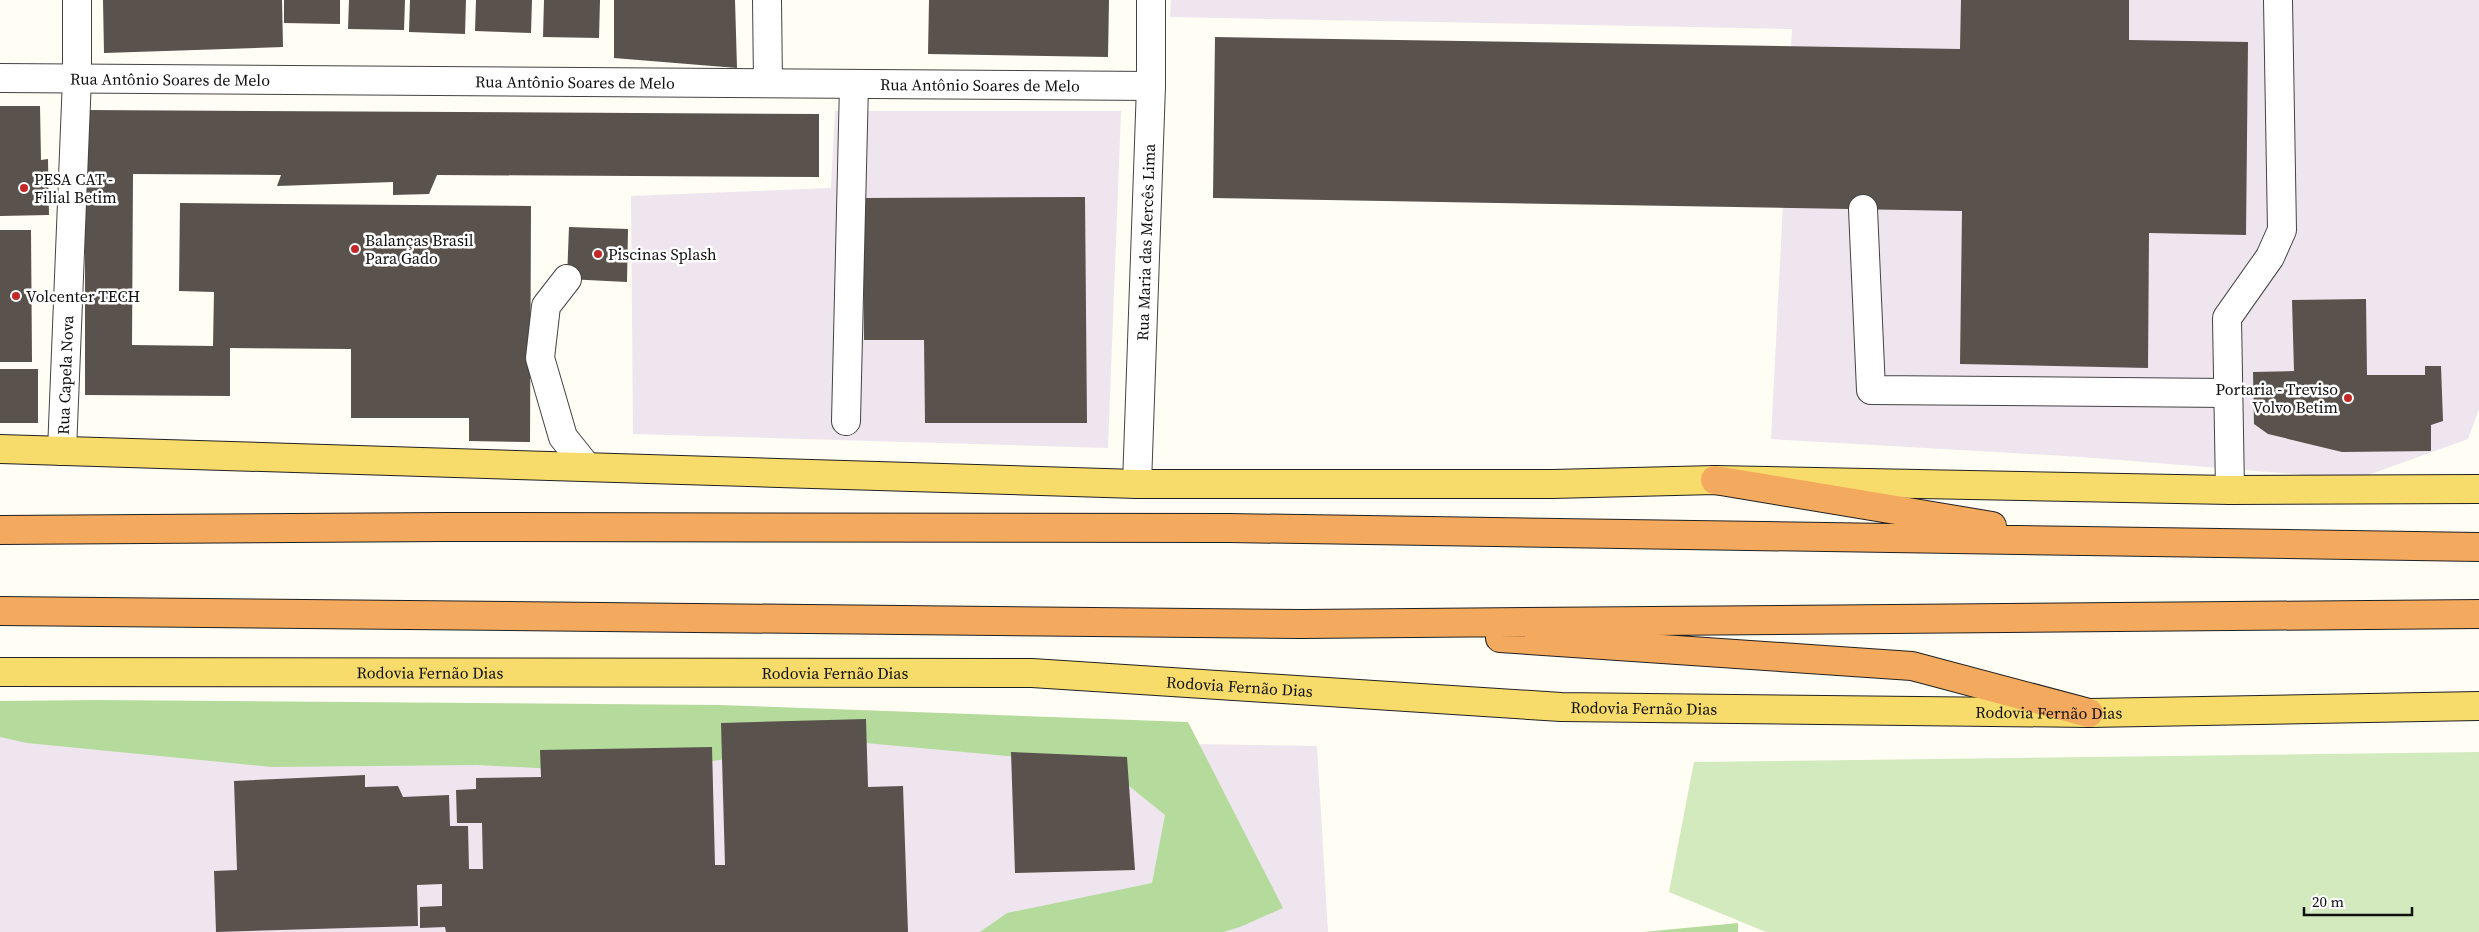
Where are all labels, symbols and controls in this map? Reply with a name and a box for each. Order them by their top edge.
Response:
street label: Rua Antônio Soares de Melo [70,67,270,91]
street label: Rua Antônio Soares de Melo [475,70,675,94]
street label: Rua Antônio Soares de Melo [880,73,1080,97]
street label: Rua Maria das Mercês Lima [1131,142,1160,341]
place label: PESA CAT - Filial Betim [34,168,117,208]
marker: PESA CAT - Filial Betim [18,182,30,194]
place label: Balanças Brasil Para Gado [365,229,474,269]
marker: Balanças Brasil Para Gado [349,243,361,255]
place label: Piscinas Splash [608,243,717,265]
marker: Piscinas Splash [592,248,604,260]
place label: Volcenter TECH [26,285,140,307]
marker: Volcenter TECH [10,290,22,302]
street label: Rua Capela Nova [52,314,78,435]
place label: Portaria - Treviso Volvo Betim [2216,378,2338,418]
marker: Portaria - Treviso Volvo Betim [2342,392,2354,404]
street label: Rodovia Fernão Dias [357,661,504,683]
street label: Rodovia Fernão Dias [762,662,909,684]
street label: Rodovia Fernão Dias [1166,671,1314,702]
street label: Rodovia Fernão Dias [1570,696,1718,720]
street label: Rodovia Fernão Dias [1975,701,2123,724]
scale bar [2304,884,2412,916]
text: 20 m [2312,891,2344,912]

